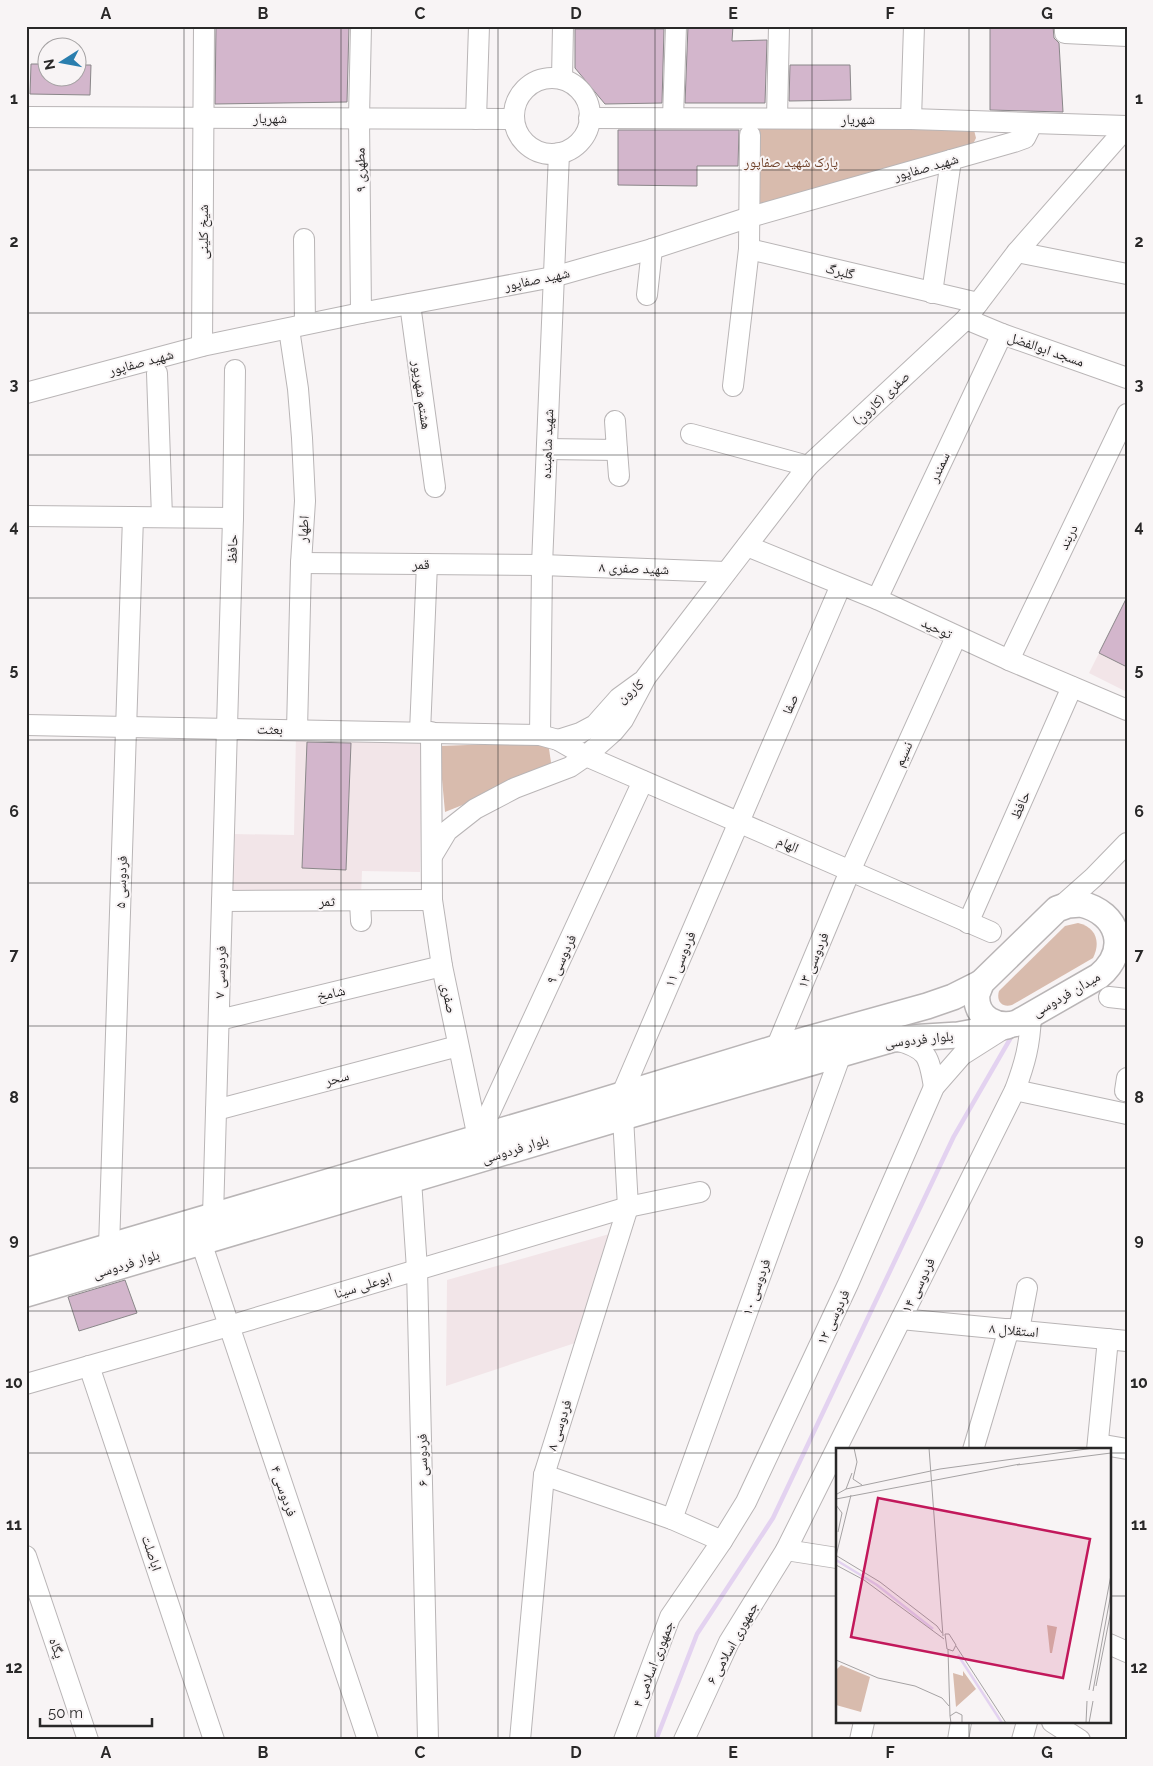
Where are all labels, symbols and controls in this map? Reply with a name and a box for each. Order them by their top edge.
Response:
text: A [101,4,112,23]
text: B [258,4,269,23]
text: C [415,4,426,23]
text: D [570,4,582,23]
text: E [728,4,738,23]
text: F [885,4,895,23]
text: G [1041,4,1053,23]
north arrow [38,38,88,88]
text: N [40,58,58,71]
text: 1 [10,89,18,108]
text: 1 [1135,89,1143,108]
street label: شهریار [252,110,287,127]
street label: شهریار [840,111,875,128]
street label: مطهری ۹ [352,147,369,192]
street label: شهید صفاپور [891,150,960,185]
park label: پارک شهید صفاپور [743,154,838,171]
street label: شیخ کلینی [195,204,213,260]
text: 2 [9,232,19,251]
text: 2 [1134,232,1144,251]
street label: گلبرگ [824,260,856,283]
street label: شهید صفاپور [502,264,571,295]
street label: مسجد ابوالفضل [1005,328,1086,371]
street label: شهید صفاپور [106,346,175,380]
street label: هشتم شهریور [407,359,435,431]
street label: صفری (کارون) [849,368,913,429]
text: 3 [10,375,19,394]
text: 3 [1135,375,1144,394]
street label: شهید شاهبنده [538,409,557,479]
street label: سمندر [925,450,954,486]
street label: اطهار [294,515,313,544]
text: 4 [9,517,19,536]
text: 4 [1134,517,1144,536]
street label: دربند [1055,522,1082,553]
street label: حافظ [223,534,241,564]
street label: قمر [411,556,430,573]
street label: شهید صفری ۸ [599,559,669,578]
street label: توحید [919,614,955,643]
text: 5 [10,660,19,679]
text: 5 [1135,660,1144,679]
street label: کارون [613,675,647,707]
street label: صفا [779,692,801,716]
street label: بعثت [257,721,283,738]
street label: نسیم [890,739,917,770]
street label: حافظ [1007,788,1033,822]
text: 6 [9,802,19,821]
text: 6 [1134,802,1144,821]
street label: الهام [774,832,801,858]
street label: فردوسی ۵ [112,855,131,909]
street label: ثمر [318,893,335,910]
street label: فردوسی ۱۱ [661,929,700,990]
street label: فردوسی ۱۳ [794,930,833,991]
street label: فردوسی ۹ [543,932,580,987]
text: 7 [10,945,19,964]
street label: فردوسی ۷ [211,945,230,999]
text: 7 [1135,945,1144,964]
street label: میدان فردوسی [1029,968,1103,1021]
street label: صفری [437,981,460,1015]
street label: شامخ [315,982,347,1006]
street label: بلوار فردوسی [884,1027,954,1052]
street label: سحر [322,1067,351,1090]
text: 8 [9,1088,19,1107]
text: 8 [1134,1088,1144,1107]
street label: بلوار فردوسی [480,1131,551,1168]
text: 9 [9,1230,19,1249]
text: 9 [1134,1230,1144,1249]
street label: بلوار فردوسی [91,1246,162,1283]
street label: فردوسی ۱۴ [898,1255,939,1315]
street label: فردوسی ۱۰ [738,1257,775,1318]
street label: ابوعلی سینا [332,1269,394,1302]
street label: فردوسی ۱۲ [813,1287,854,1347]
street label: استقلال ۸ [988,1320,1039,1341]
text: 10 [5,1373,23,1392]
text: 10 [1130,1373,1148,1392]
street label: فردوسی ۸ [543,1397,576,1453]
street label: فردوسی ۶ [414,1433,431,1486]
inset map [836,1448,1110,1724]
street label: فردوسی ۴ [267,1464,300,1519]
text: 11 [6,1515,22,1534]
text: 11 [1131,1515,1147,1534]
street label: اباصلت [138,1533,165,1573]
street label: جمهوری اسلامی ۶ [703,1599,762,1687]
street label: جمهوری اسلامی ۴ [629,1618,678,1710]
street label: پگاه [45,1636,68,1661]
text: 12 [6,1658,22,1677]
text: 12 [1131,1658,1147,1677]
scale bar [40,1696,152,1728]
text: 50 m [48,1704,83,1722]
text: A [101,1743,112,1762]
text: B [258,1743,269,1762]
text: C [415,1743,426,1762]
text: D [570,1743,582,1762]
text: E [728,1743,738,1762]
text: F [885,1743,895,1762]
text: G [1041,1743,1053,1762]

